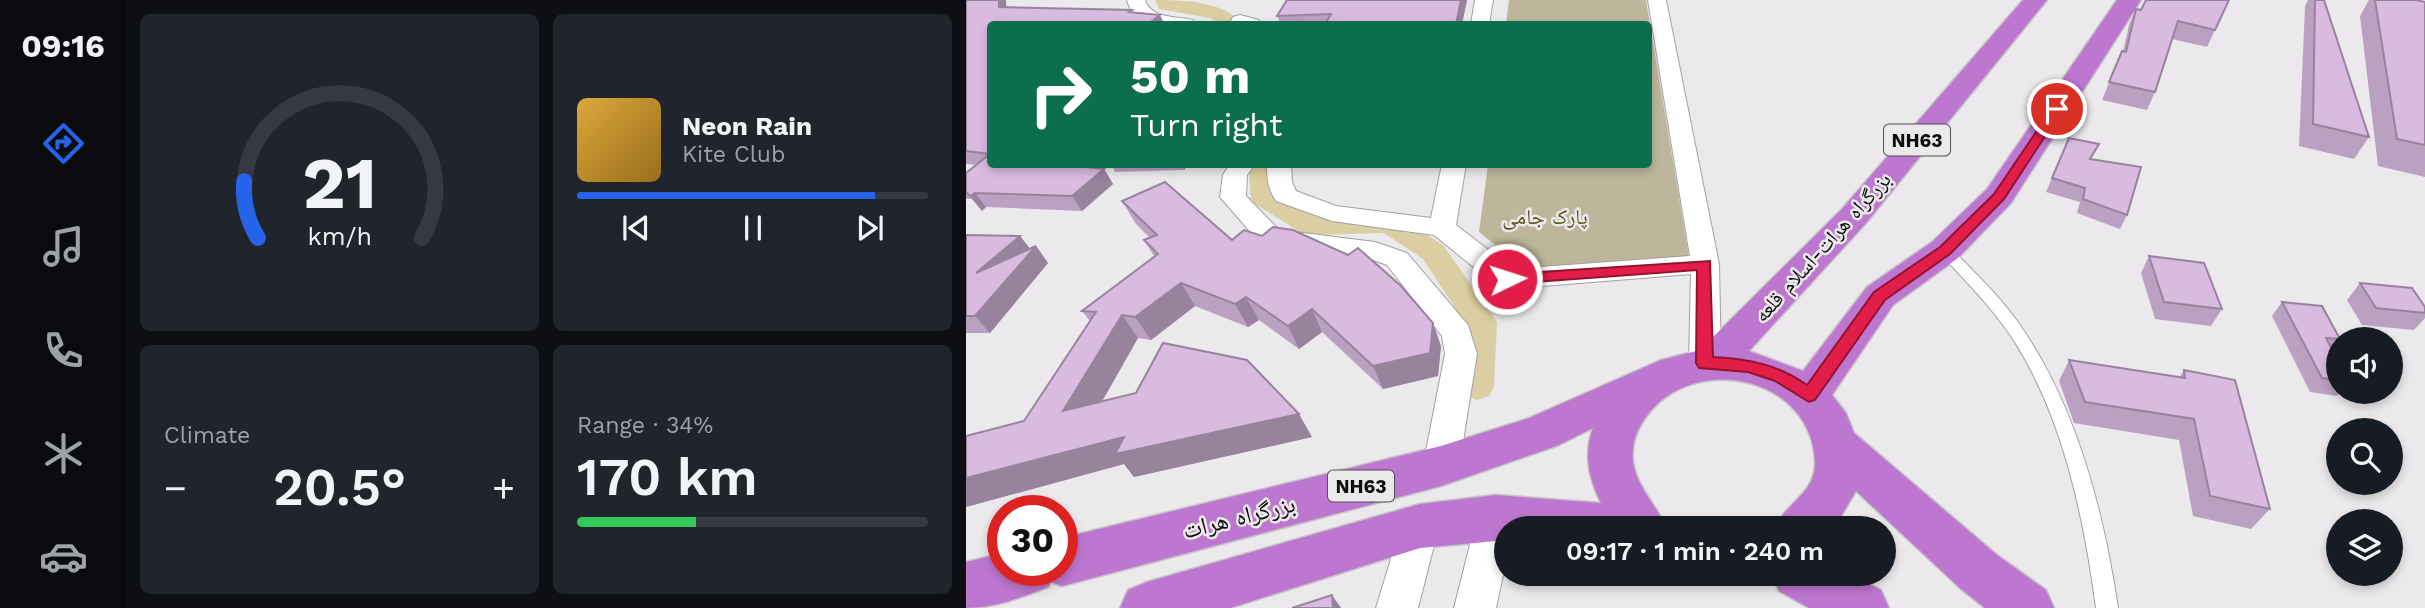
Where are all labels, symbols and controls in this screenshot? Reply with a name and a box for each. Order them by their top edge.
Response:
text: 09:16 [21,27,105,65]
text: 50 m [1130,47,1250,105]
icon: right [1015,49,1106,140]
pin [2027,79,2087,139]
icon: arrive [2038,90,2076,128]
text: Turn right [1130,106,1282,144]
text: Neon Rain [682,111,812,141]
icon: directions [39,119,88,168]
road number: NH63 [1884,124,1950,156]
text: 21 [302,141,377,227]
text: Kite Club [682,141,785,168]
street label: بزرگراه هرات-اسلام قلعه [1748,167,1897,328]
park label: پارک جامی [1502,204,1588,230]
icon: previous [617,209,655,247]
icon: pause [734,209,772,247]
icon: next [851,209,889,247]
icon: music [39,222,88,271]
text: km/h [307,222,372,251]
position arrow [1470,242,1544,316]
icon: phone [39,326,88,375]
map controls [2326,327,2403,586]
button: sound [2326,327,2403,404]
text: Range · 34% [577,412,713,439]
button: search [2326,418,2403,495]
text: Climate [164,422,250,449]
icon: climate [39,429,88,478]
text: 170 km [577,447,758,508]
text: 20.5° [273,457,406,518]
text: − [164,466,187,510]
text: + [492,466,515,510]
road number: NH63 [1328,471,1394,502]
street label: بزرگراه هرات [1180,489,1298,545]
speed limit sign: 30 [987,495,1078,586]
button: layers [2326,509,2403,586]
icon: car [39,532,88,581]
text: 09:17 · 1 min · 240 m [1566,536,1824,566]

